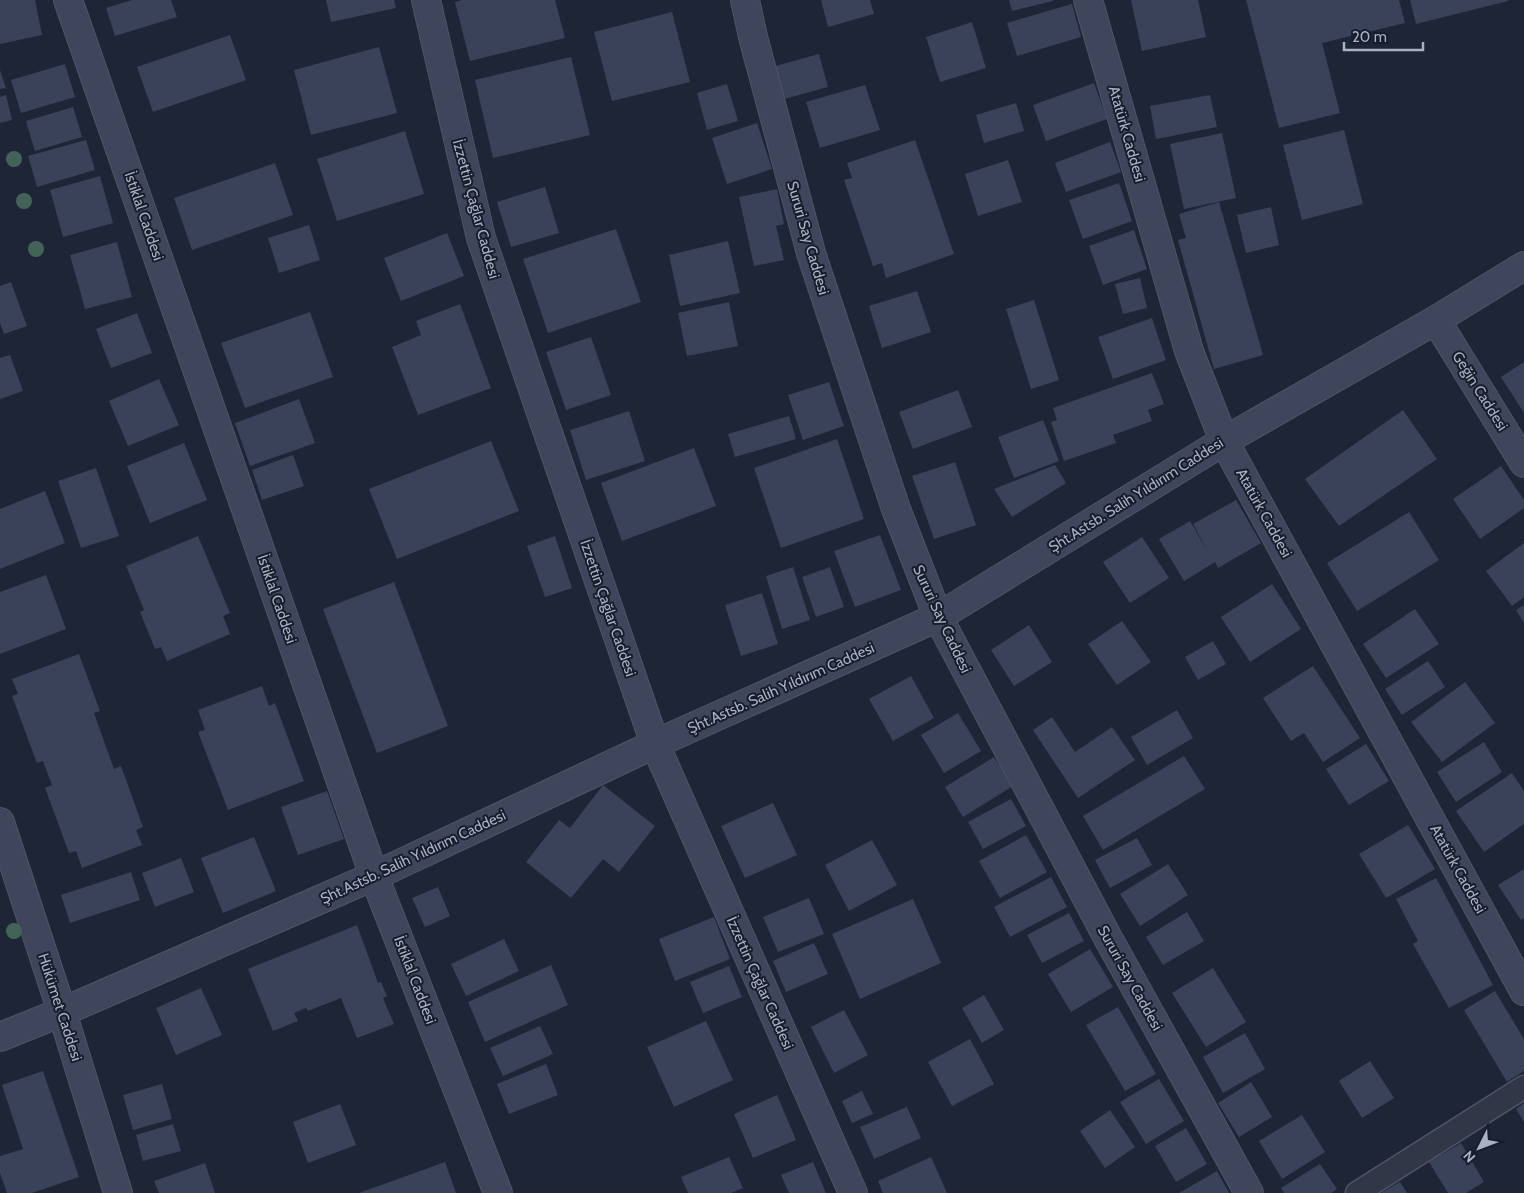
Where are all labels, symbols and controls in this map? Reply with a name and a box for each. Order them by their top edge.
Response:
scale bar [1344,20,1423,52]
text: 20 m [1352,28,1387,46]
street label: Atatürk Caddesi [1105,84,1149,184]
street label: İzzettin Çağlar Caddesi [449,137,504,281]
street label: İstiklal Caddesi [120,169,169,263]
street label: Sururi Say Caddesi [783,179,833,297]
street label: Geğin Caddesi [1448,348,1512,434]
street label: Şht.Astsb. Salih Yıldırım Caddesi [1045,434,1227,556]
street label: Atatürk Caddesi [1232,465,1296,561]
street label: İzzettin Çağlar Caddesi [576,537,641,679]
street label: İstiklal Caddesi [253,552,302,646]
street label: Sururi Say Caddesi [909,562,975,676]
street label: Şht.Astsb. Salih Yıldırım Caddesi [685,639,877,737]
street label: Şht.Astsb. Salih Yıldırım Caddesi [317,806,509,908]
street label: Atatürk Caddesi [1426,821,1490,917]
street label: İzzettin Çağlar Caddesi [723,913,798,1052]
street label: Sururi Say Caddesi [1094,922,1166,1034]
street label: İstiklal Caddesi [390,933,441,1027]
street label: Hükümet Caddesi [34,951,86,1063]
north arrow [1454,1123,1504,1173]
text: N [1459,1147,1479,1166]

